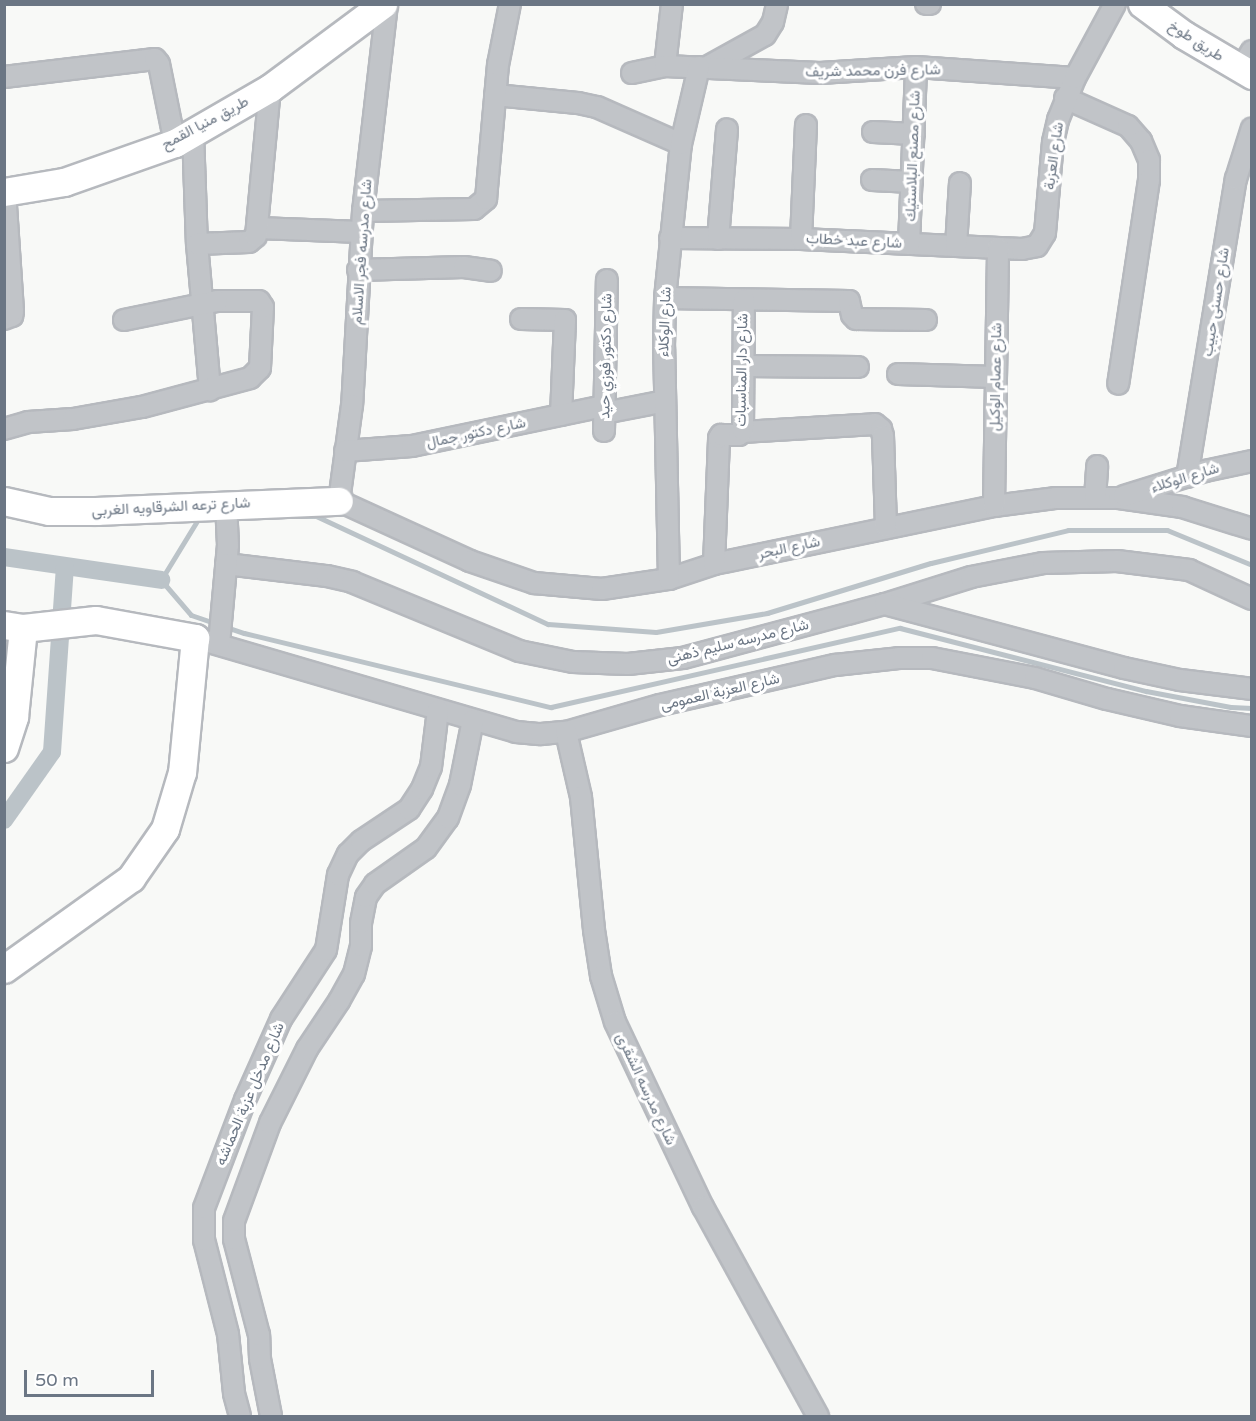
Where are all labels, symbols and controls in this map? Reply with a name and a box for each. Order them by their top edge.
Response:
street label: طريق طوخ [1165,17,1227,65]
street label: شارع فرن محمد شريف [805,61,941,81]
street label: شارع مصنع البلاستيك [902,90,924,222]
street label: طريق منيا القمح [158,92,252,154]
street label: شارع العزبة [1040,121,1068,191]
street label: شارع مدرسه فجر الاسلام [348,179,376,325]
street label: شارع عبد خطاب [806,229,902,253]
street label: شارع حسنى حبيب [1198,246,1234,358]
street label: شارع الوكلاء [655,287,675,357]
street label: شارع دكتور فوزي حيد [596,293,616,419]
street label: شارع دار المناسبات [732,313,752,427]
street label: شارع عصام الوكيل [986,323,1006,431]
street label: شارع دكتور جمال [425,414,527,452]
street label: شارع الوكلاء [1149,459,1221,497]
street label: شارع ترعه الشرقاويه الغربى [91,494,251,520]
street label: شارع البحر [756,533,822,563]
street label: شارع مدرسه سليم ذهنى [665,616,811,668]
street label: شارع العزبة العمومى [659,670,781,714]
street label: شارع مدخل عزبة الحماشه [212,1020,288,1168]
street label: شارع مدرسه الشقرى [612,1030,680,1148]
scale bar [27,1358,158,1396]
text: 50 m [35,1369,79,1391]

